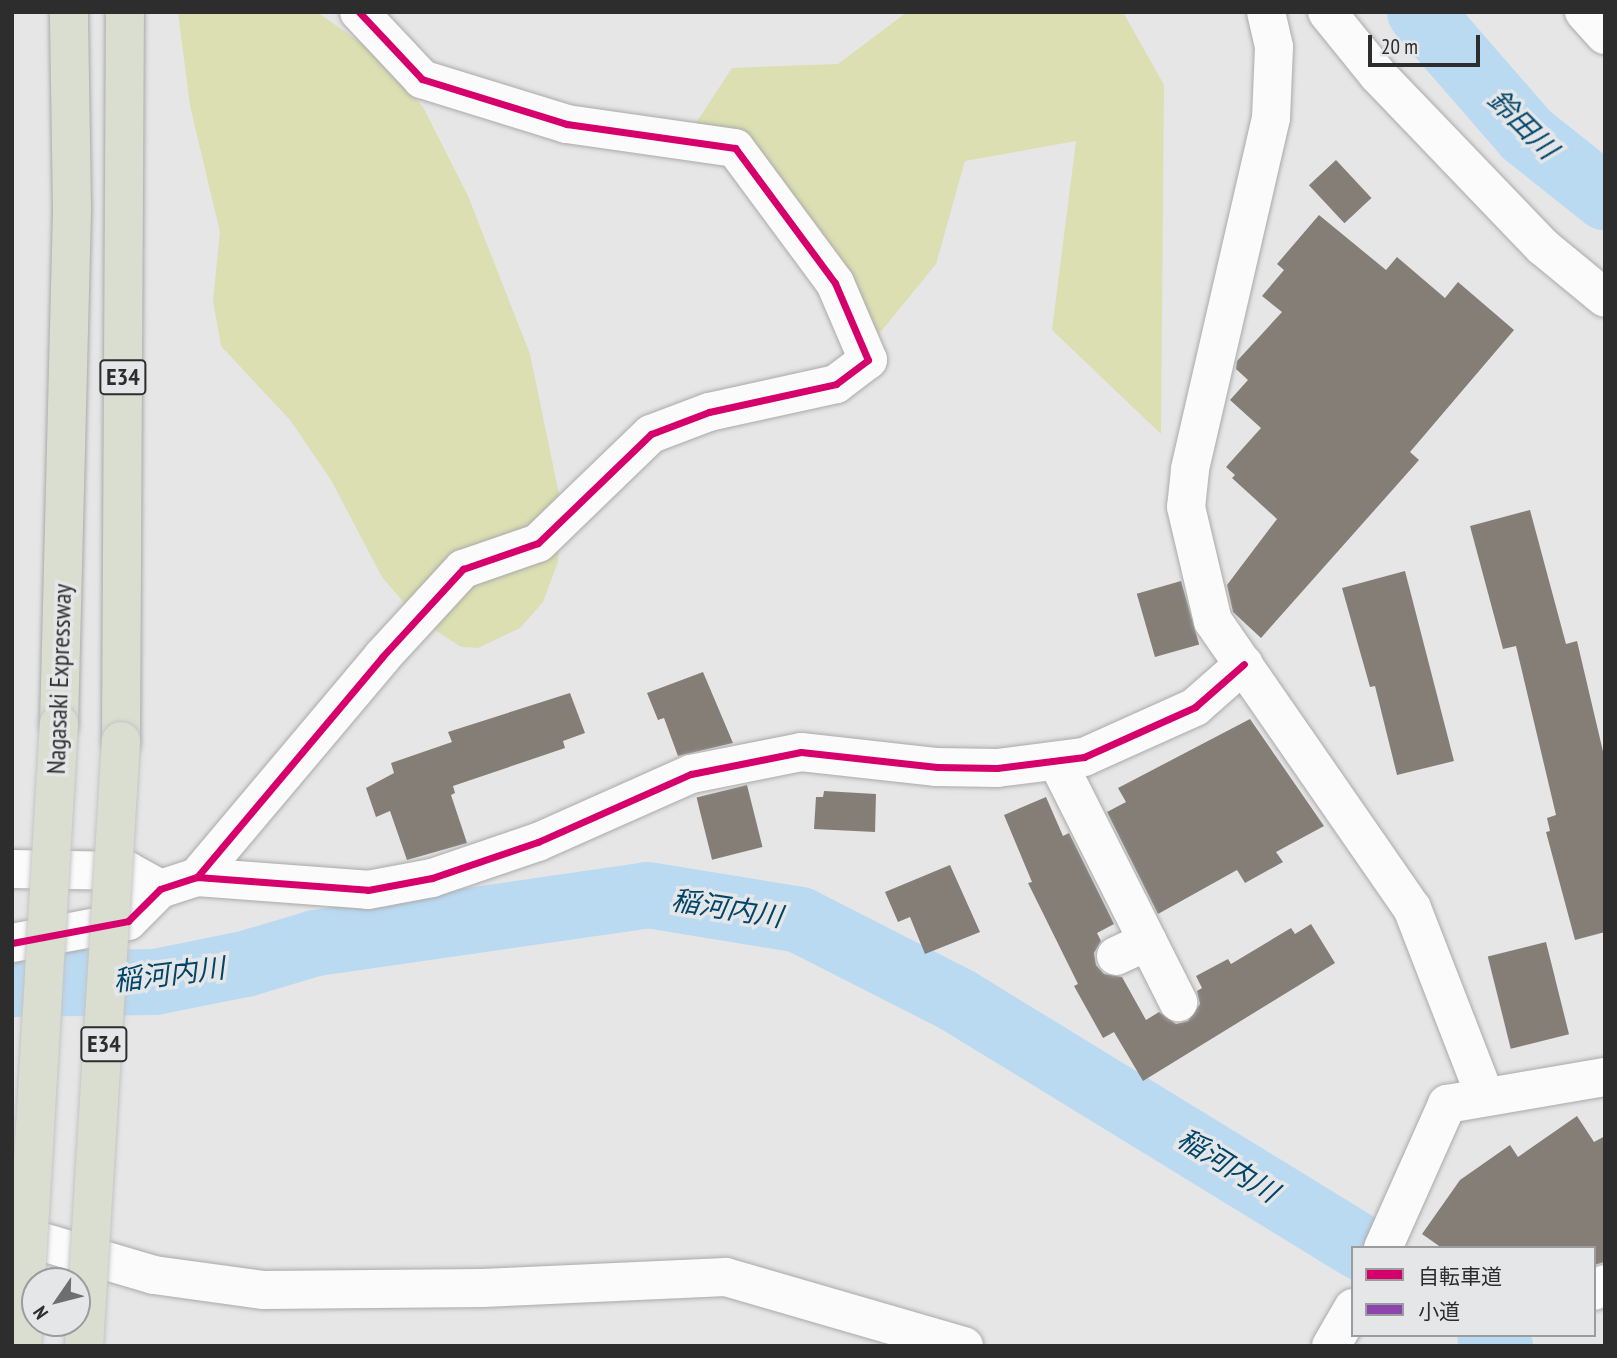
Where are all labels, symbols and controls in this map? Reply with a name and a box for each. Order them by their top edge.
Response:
scale bar [1372,21,1484,65]
text: 20 m [1381,33,1418,60]
water label: 鈴田川 [1481,82,1565,166]
road number: E34 [99,356,148,398]
street label: Nagasaki Expressway [40,583,78,775]
water label: 稲河内川 [669,883,785,933]
water label: 稲河内川 [111,951,227,997]
road number: E34 [80,1024,128,1064]
water label: 稲河内川 [1172,1121,1284,1209]
legend [1351,1246,1596,1337]
text: 自転車道 [1418,1263,1502,1290]
north arrow [21,1267,91,1337]
text: 小道 [1418,1298,1460,1325]
text: N [28,1302,53,1324]

